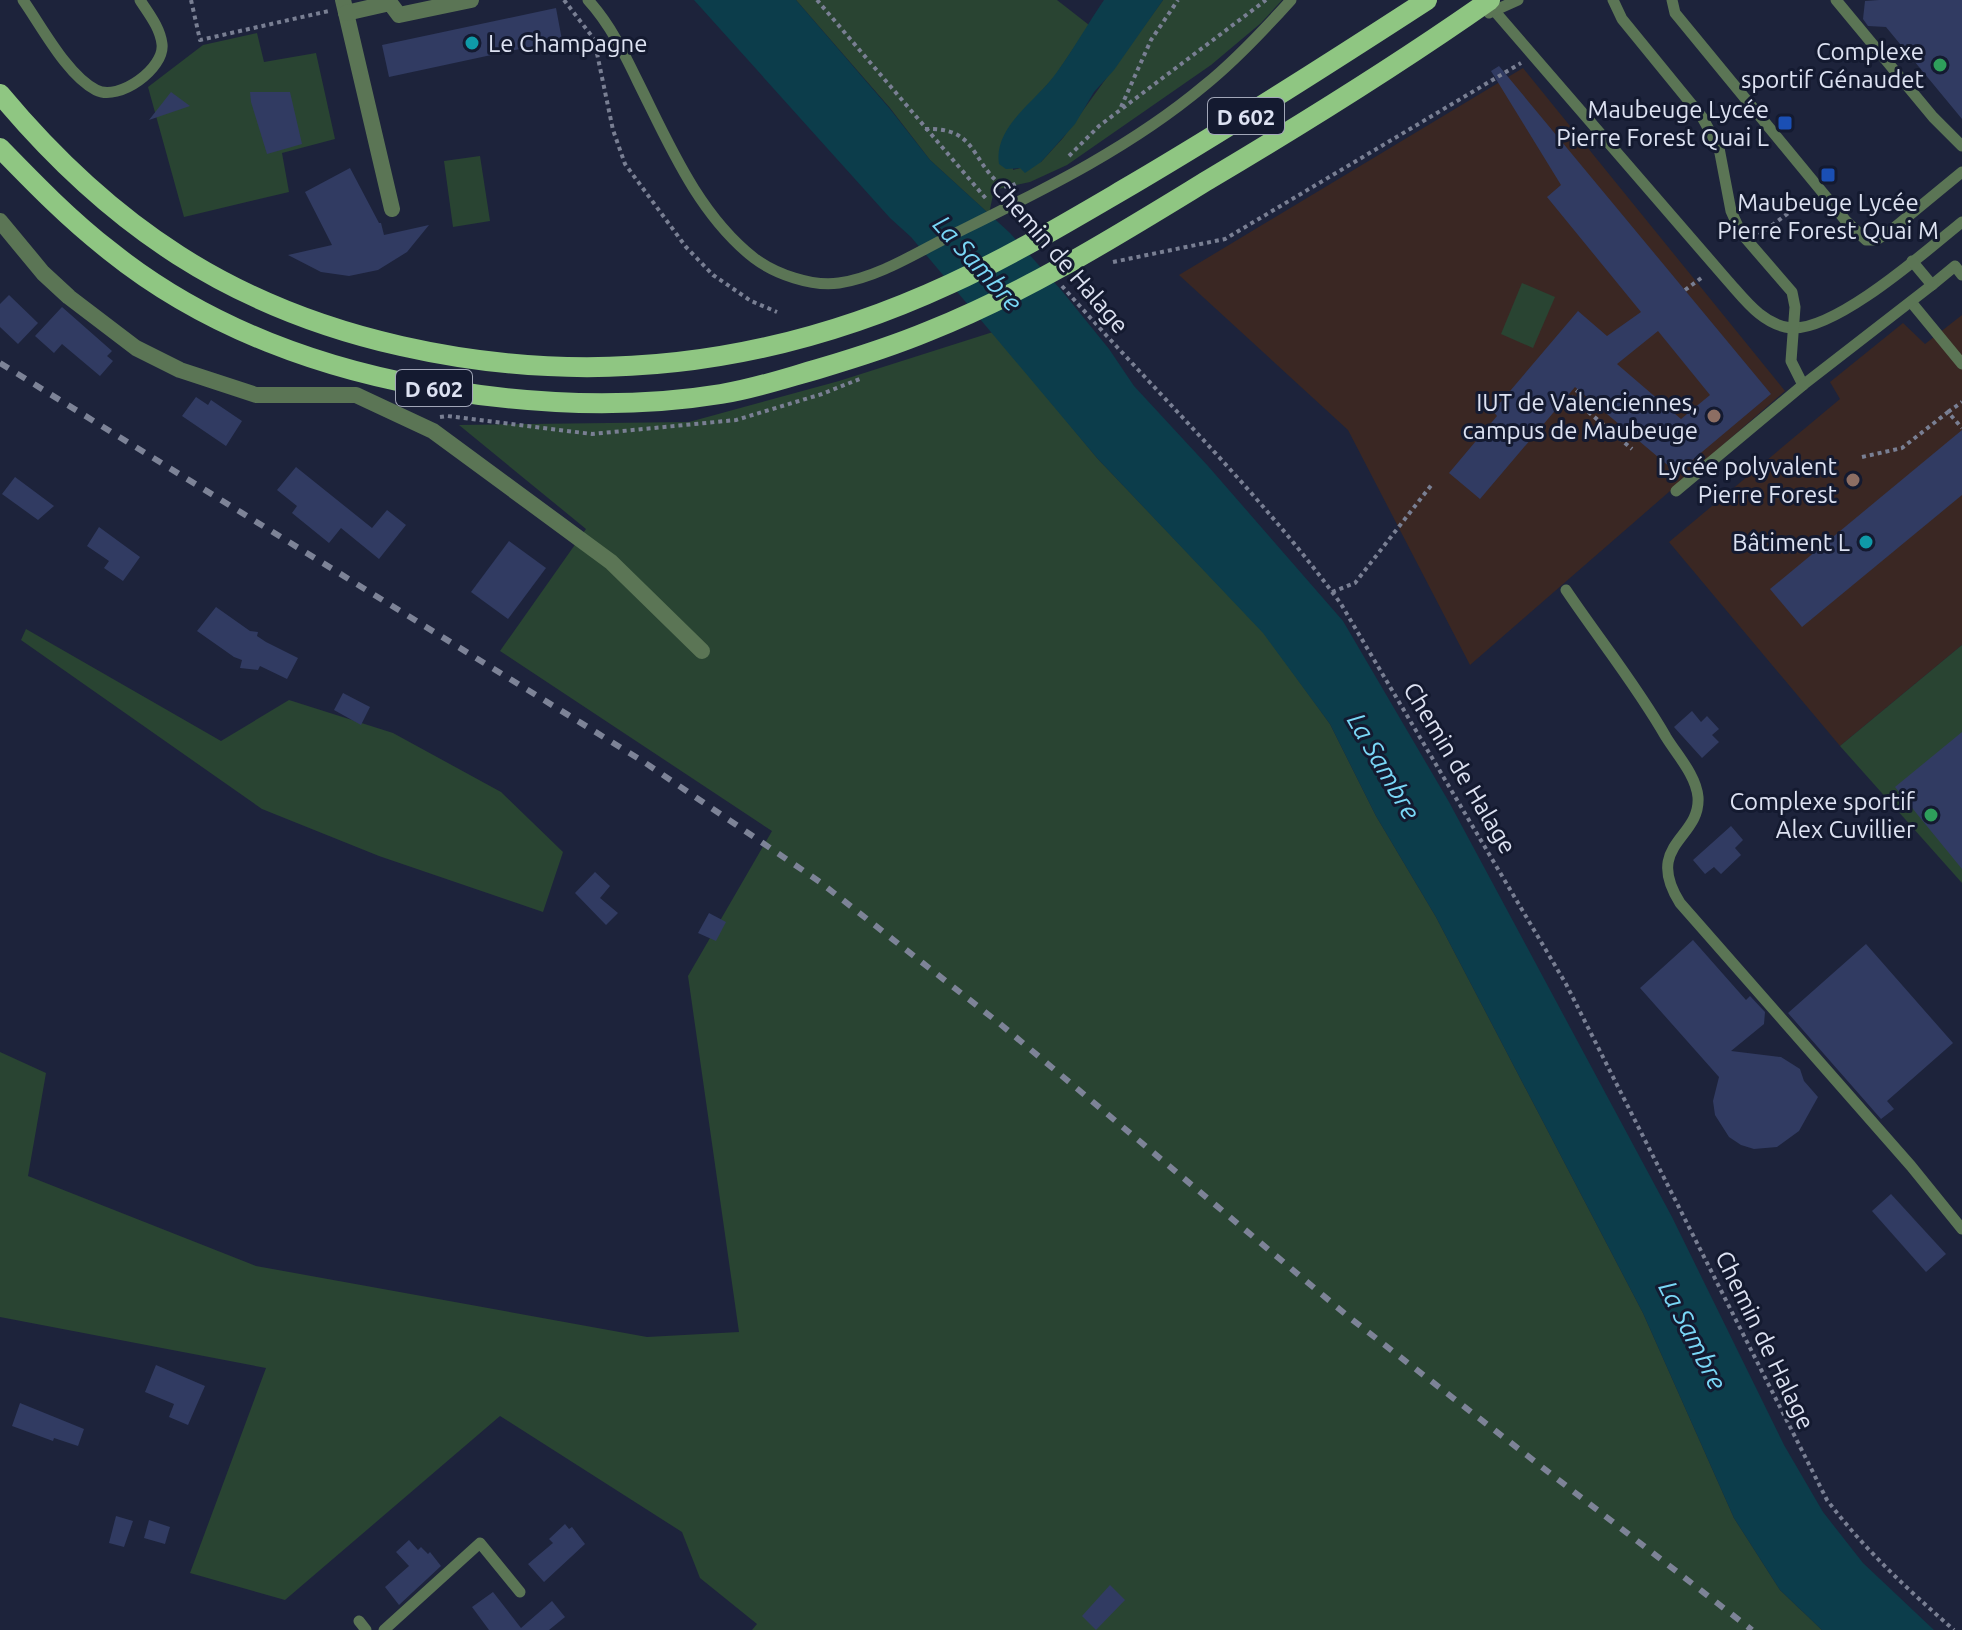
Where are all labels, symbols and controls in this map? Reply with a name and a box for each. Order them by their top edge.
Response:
place label: Le Champagne [488,30,648,57]
marker: Le Champagne [463,34,481,52]
place label: Complexe sportif Génaudet [1741,38,1925,93]
marker: Complexe sportif Génaudet [1931,56,1949,74]
place label: Maubeuge Lycée Pierre Forest Quai L [1556,96,1769,151]
road number: D 602 [1208,98,1284,134]
marker: Maubeuge Lycée Pierre Forest Quai L [1776,114,1794,132]
marker: Maubeuge Lycée Pierre Forest Quai M [1819,166,1837,184]
street label: Chemin de Halage [986,174,1134,338]
place label: Maubeuge Lycée Pierre Forest Quai M [1717,189,1939,244]
water label: La Sambre [928,209,1028,317]
road number: D 602 [396,370,472,406]
place label: IUT de Valenciennes, campus de Maubeuge [1462,389,1698,444]
marker: IUT de Valenciennes, campus de Maubeuge [1705,407,1723,425]
place label: Lycée polyvalent Pierre Forest [1657,453,1838,508]
marker: Lycée polyvalent Pierre Forest [1844,471,1862,489]
place label: Bâtiment L [1732,529,1850,556]
marker: Bâtiment L [1857,533,1875,551]
street label: Chemin de Halage [1398,677,1522,859]
water label: La Sambre [1342,708,1426,824]
place label: Complexe sportif Alex Cuvillier [1729,788,1916,843]
marker: Complexe sportif Alex Cuvillier [1922,806,1940,824]
street label: Chemin de Halage [1710,1246,1820,1434]
water label: La Sambre [1653,1276,1733,1394]

